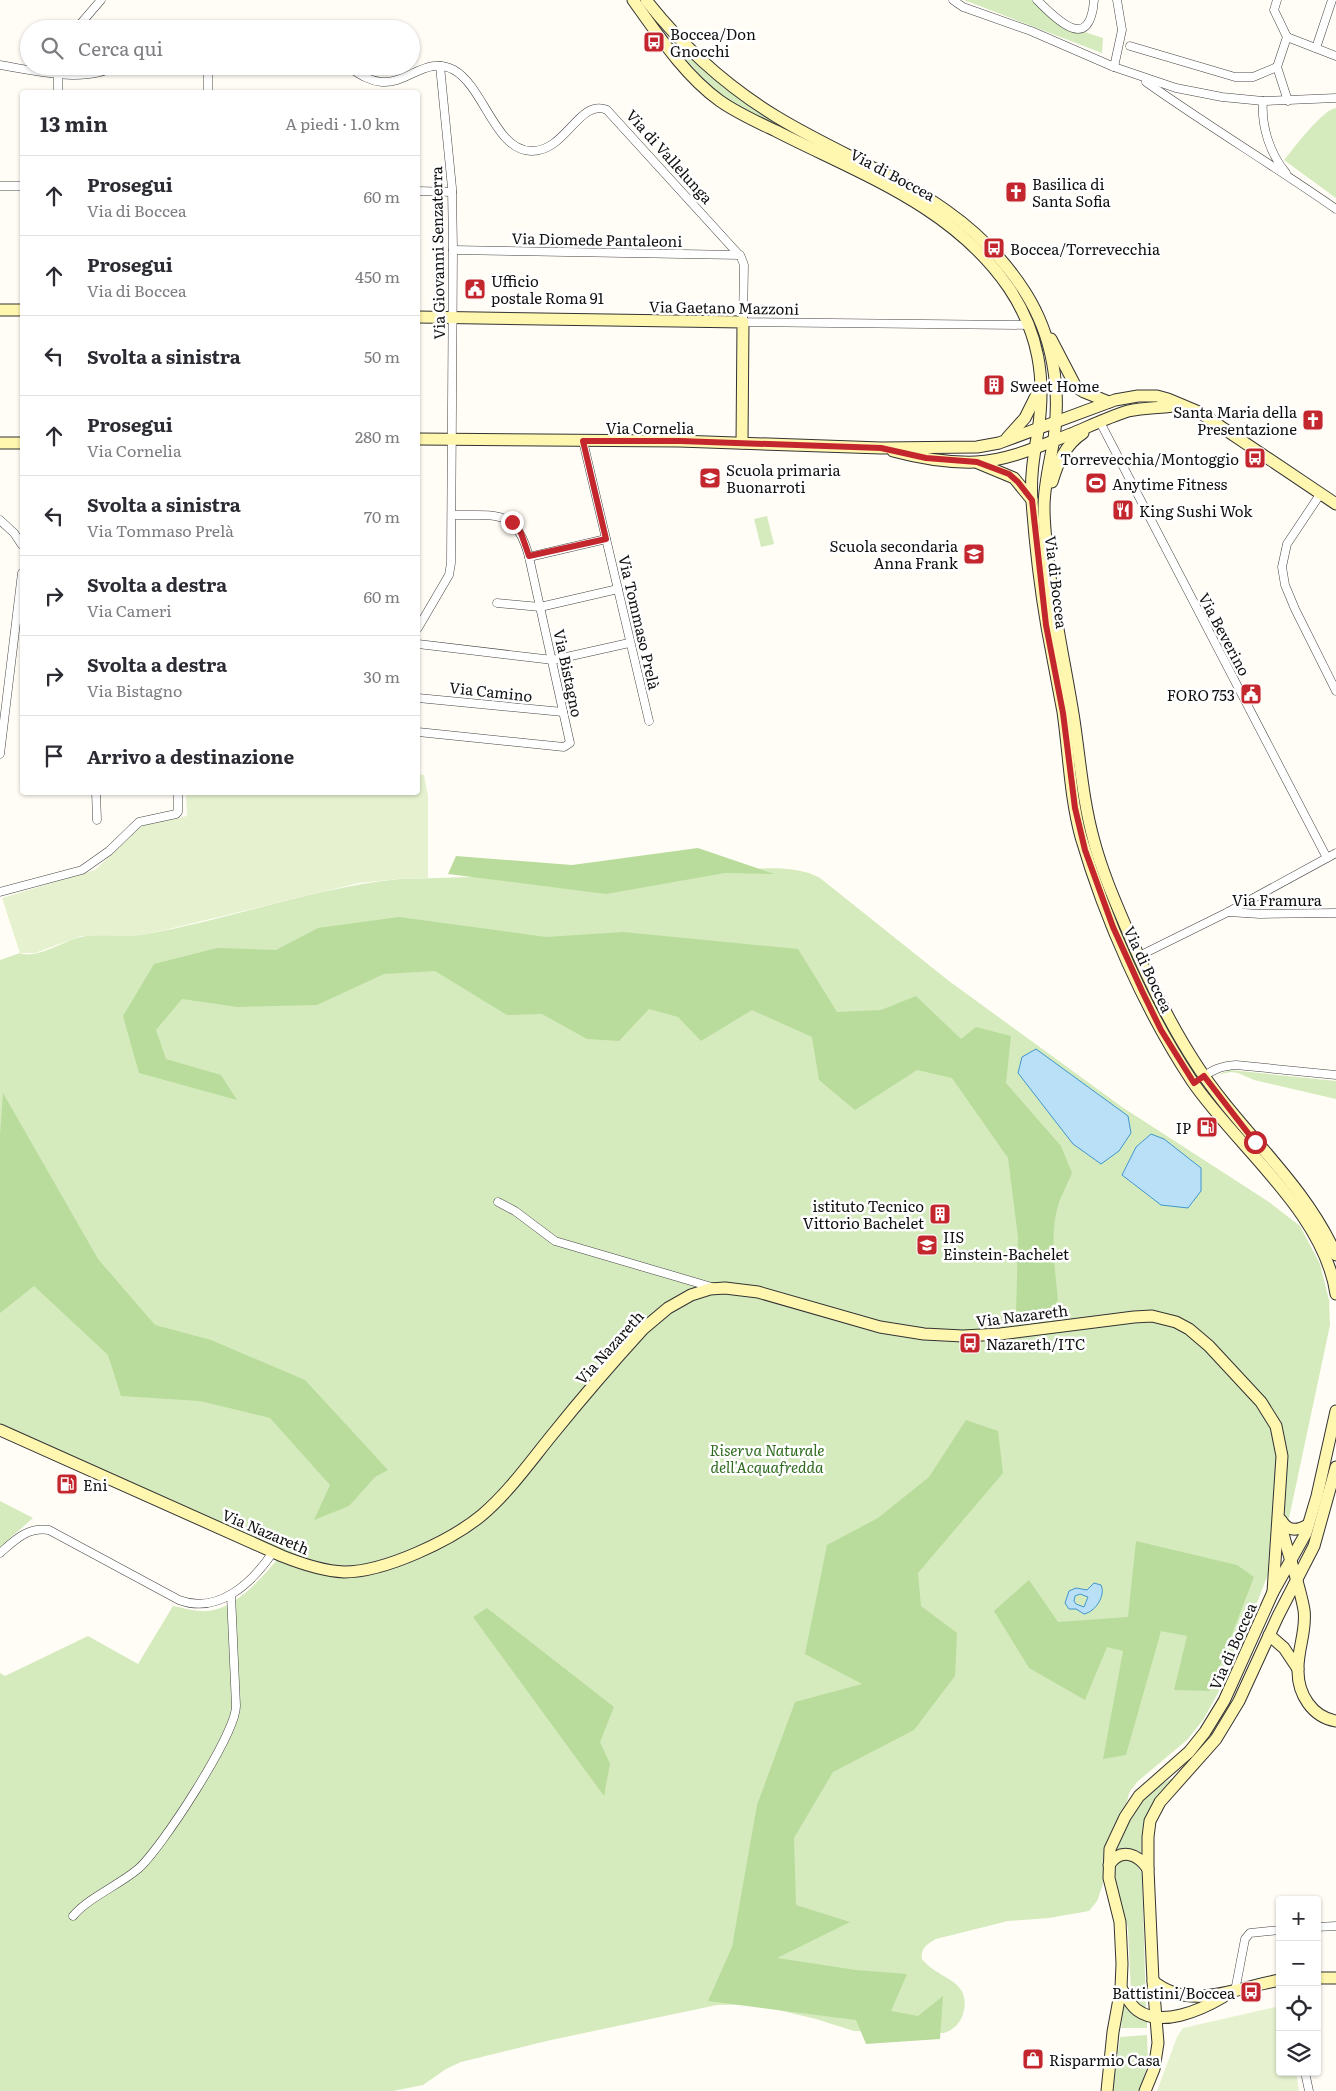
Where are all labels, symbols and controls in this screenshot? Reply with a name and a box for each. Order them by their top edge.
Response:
search box [20,20,420,75]
place label: Boccea/Don Gnocchi [670,22,756,62]
bus stop icon: Boccea/Don Gnocchi [642,30,666,54]
icon: search [38,34,66,62]
text: Cerca qui [78,34,163,62]
street label: Via di Vallelunga [621,104,719,209]
text: 13 min [40,107,108,138]
text: A piedi · 1.0 km [285,111,400,135]
street label: Via di Boccea [846,142,940,207]
street label: Via Giovanni Senzaterra [424,165,450,340]
text: Prosegui [87,170,173,198]
place label: Basilica di Santa Sofia [1032,172,1112,212]
church icon: Basilica di Santa Sofia [1004,180,1028,204]
icon: ahead [40,182,68,210]
text: 60 m [363,184,400,208]
text: Via di Boccea [87,198,187,222]
street label: Via Diomede Pantaleoni [511,226,683,252]
bus stop icon: Boccea/Torrevecchia [982,236,1006,260]
place label: Boccea/Torrevecchia [1010,237,1161,260]
text: Prosegui [87,250,173,278]
icon: ahead [40,262,68,290]
text: 450 m [355,264,400,288]
place label: Ufficio postale Roma 91 [491,269,604,309]
public building icon: Ufficio postale Roma 91 [463,277,487,301]
text: Via di Boccea [87,278,187,302]
street label: Via Gaetano Mazzoni [649,294,799,320]
icon: left [40,342,68,370]
text: Svolta a sinistra [87,342,241,370]
text: 50 m [364,344,400,368]
building icon: Sweet Home [982,373,1006,397]
place label: Sweet Home [1010,374,1099,397]
place label: Santa Maria della Presentazione [1173,400,1298,440]
church icon: Santa Maria della Presentazione [1301,408,1325,432]
text: Prosegui [87,410,173,438]
street label: Via Cornelia [606,416,695,439]
icon: ahead [40,422,68,450]
text: 280 m [355,424,400,448]
text: Via Cornelia [87,438,182,462]
bus stop icon: Torrevecchia/Montoggio [1243,446,1267,470]
place label: Torrevecchia/Montoggio [1060,447,1239,470]
place label: Scuola primaria Buonarroti [726,458,841,498]
school or university icon: Scuola primaria Buonarroti [698,466,722,490]
sports icon: Anytime Fitness [1084,471,1108,495]
place label: Anytime Fitness [1112,472,1227,495]
text: Svolta a sinistra [87,490,241,518]
restaurant icon: King Sushi Wok [1111,498,1135,522]
place label: King Sushi Wok [1139,499,1253,522]
icon: left [40,502,68,530]
text: 70 m [364,504,400,528]
route end [501,511,524,534]
text: Via Tommaso Prelà [87,518,234,542]
place label: Scuola secondaria Anna Frank [830,534,959,574]
street label: Via di Boccea [1040,534,1074,631]
school or university icon: Scuola secondaria Anna Frank [962,542,986,566]
street label: Via Tommaso Prelà [613,552,667,693]
text: Svolta a destra [87,570,227,598]
icon: right [40,582,68,610]
text: 60 m [363,584,400,608]
street label: Via Beverino [1193,588,1257,680]
text: Via Cameri [87,598,172,622]
street label: Via Bistagno [548,627,590,719]
text: Svolta a destra [87,650,227,678]
icon: right [40,662,68,690]
text: 30 m [363,664,400,688]
street label: Via Camino [448,675,534,707]
text: Via Bistagno [87,678,182,702]
public building icon: FORO 753 [1239,682,1263,706]
place label: FORO 753 [1167,683,1235,706]
icon: arrive [40,742,68,770]
text: Arrivo a destinazione [87,742,294,770]
street label: Via Framura [1232,888,1323,911]
street label: Via di Boccea [1119,922,1180,1017]
fuel station icon: IP [1195,1115,1219,1139]
place label: IP [1176,1116,1191,1139]
route start [1244,1131,1267,1154]
place label: istituto Tecnico Vittorio Bachelet [803,1194,924,1234]
building icon: istituto Tecnico Vittorio Bachelet [928,1202,952,1226]
place label: IIS Einstein-Bachelet [943,1225,1069,1265]
school or university icon: IIS Einstein-Bachelet [915,1233,939,1257]
street label: Via Nazareth [975,1298,1069,1332]
street label: Via Nazareth [569,1305,649,1389]
bus stop icon: Nazareth/ITC [958,1331,982,1355]
place label: Nazareth/ITC [986,1332,1086,1355]
park label: Riserva Naturale dell'Acquafredda [709,1438,825,1478]
fuel station icon: Eni [55,1472,79,1496]
place label: Eni [83,1473,107,1496]
street label: Via Nazareth [219,1502,313,1560]
street label: Via di Boccea [1202,1598,1262,1693]
map controls [1276,1896,1321,2076]
button: + [1276,1896,1321,1941]
button: − [1276,1941,1321,1986]
bus stop icon: Battistini/Boccea [1239,1980,1263,2004]
place label: Battistini/Boccea [1112,1981,1236,2004]
button: locate [1276,1986,1321,2031]
button: layers [1276,2031,1321,2076]
shop icon: Risparmio Casa [1021,2047,1045,2071]
place label: Risparmio Casa [1049,2048,1161,2071]

